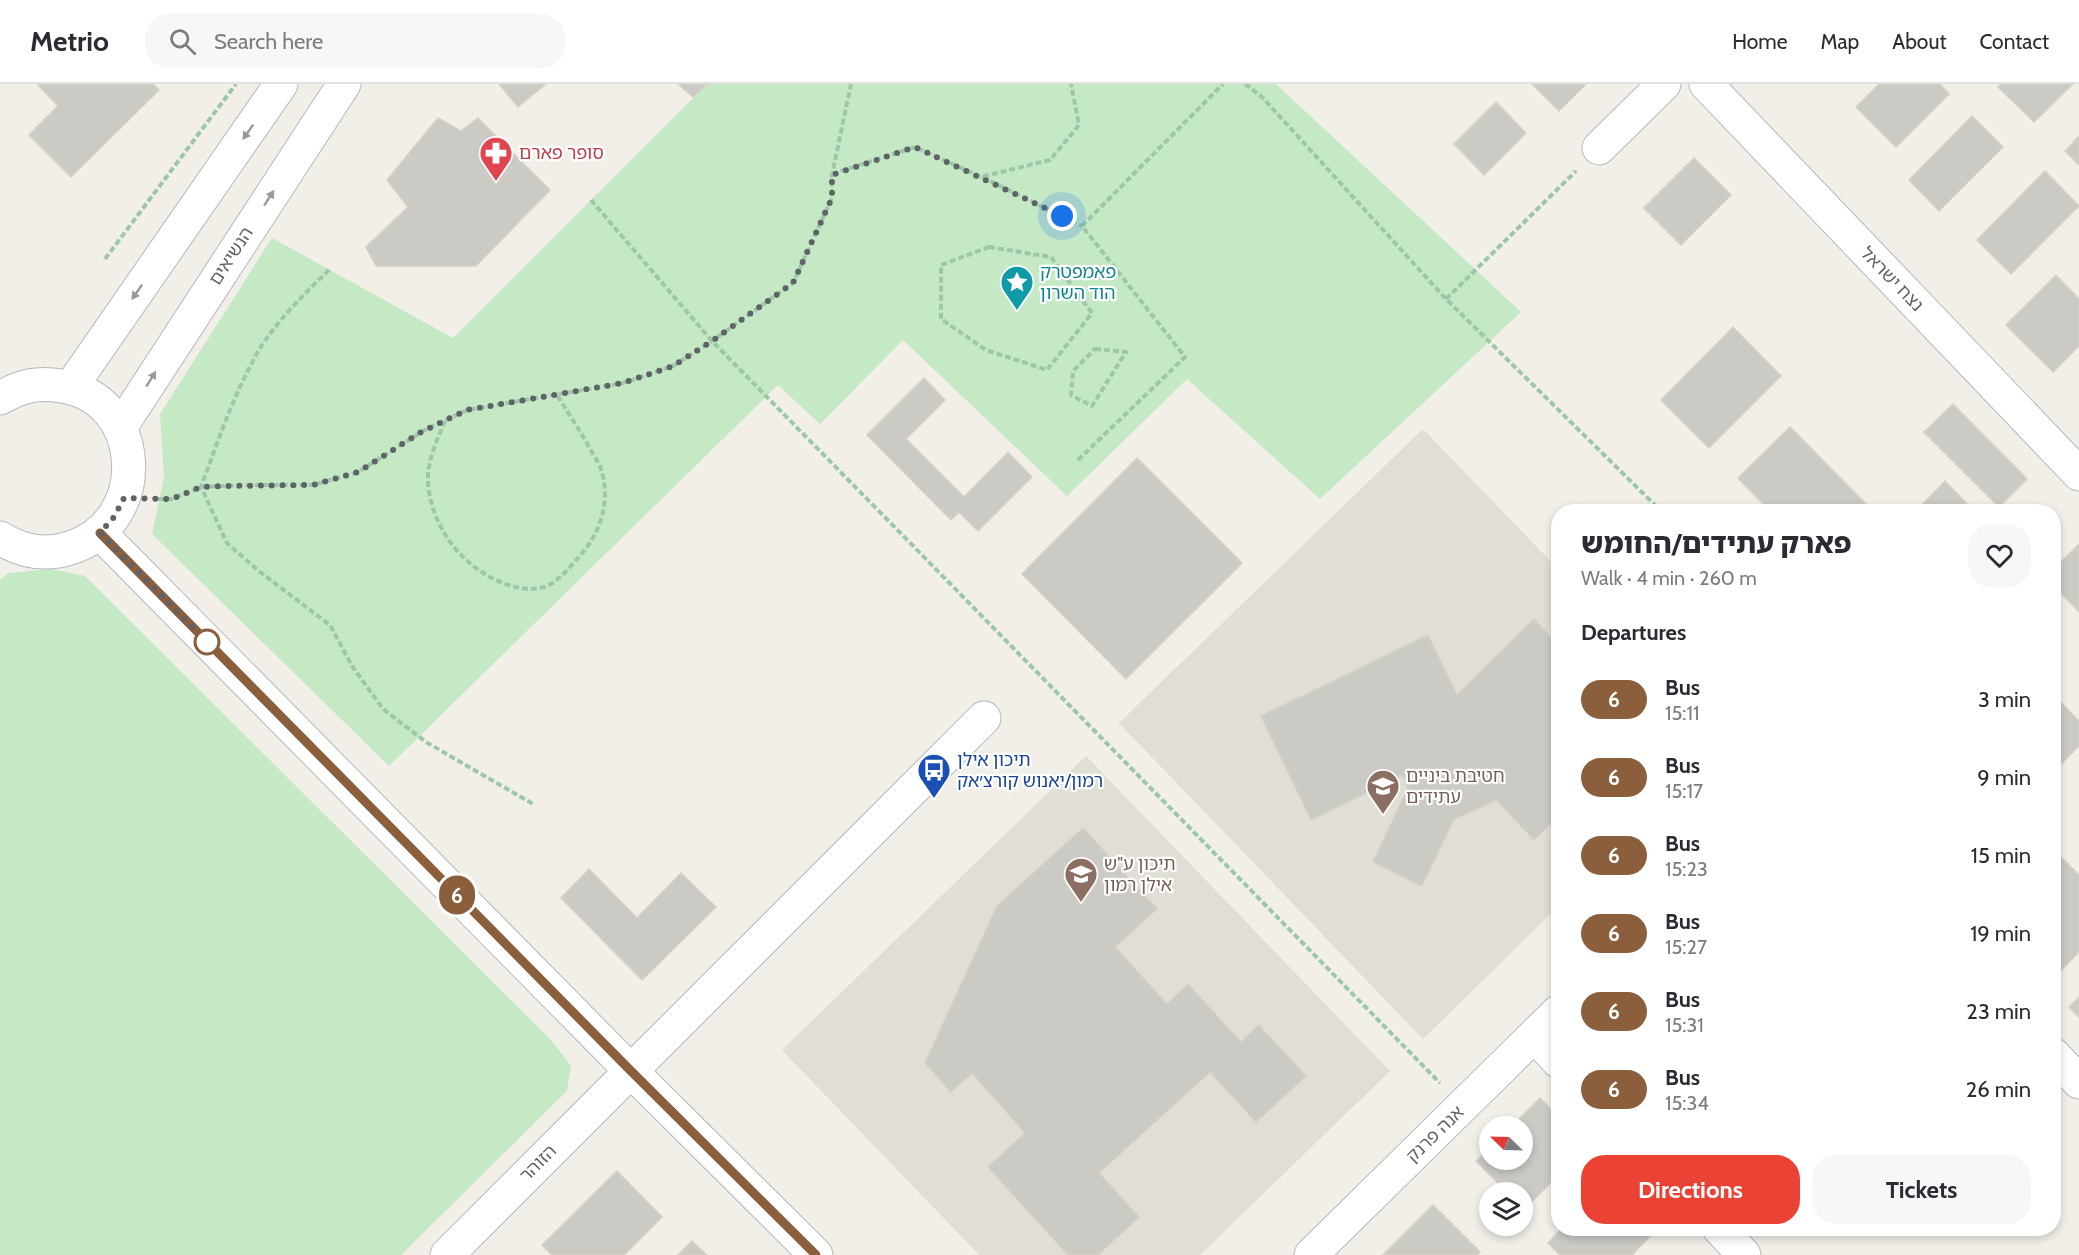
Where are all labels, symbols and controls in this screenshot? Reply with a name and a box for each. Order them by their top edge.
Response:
search box [145,14,565,68]
text: Metrio [30,24,109,58]
icon: search [166,25,199,58]
text: Search here [214,28,323,55]
text: Home [1732,29,1788,54]
text: Map [1821,29,1859,54]
text: About [1892,29,1946,54]
text: Contact [1979,29,2049,54]
one-way arrow [243,124,254,140]
pharmacy icon: סופר פארם [478,135,514,182]
place label: סופר פארם [519,142,604,164]
one-way arrow [263,190,274,206]
your location [1047,201,1077,231]
street label: הנשיאים [204,223,258,289]
street label: נצח ישראל [1856,242,1928,316]
place label: פאמפטרק הוד השרון [1040,261,1116,304]
place icon: פאמפטרק הוד השרון [999,264,1035,311]
one-way arrow [131,284,143,300]
one-way arrow [146,371,157,387]
button: heart [1968,524,2031,587]
text: פארק עתידים/החומש [1581,526,1852,560]
text: Walk · 4 min · 260 m [1581,566,1757,590]
text: Departures [1581,619,1686,646]
unlabelled marker [194,629,220,655]
text: Bus [1665,674,1700,701]
text: 3 min [1978,686,2031,713]
text: 6 [1608,687,1620,712]
text: 15:11 [1665,701,1700,725]
place label: תיכון אילן רמון/יאנוש קורצ׳אק [957,749,1103,792]
bus stop icon: תיכון אילן רמון/יאנוש קורצ׳אק [916,752,952,799]
text: Bus [1665,752,1700,779]
text: 9 min [1977,764,2031,791]
place label: חטיבת ביניים עתידים [1406,765,1505,808]
text: 6 [1608,765,1620,790]
school or university icon: חטיבת ביניים עתידים [1365,768,1401,815]
text: 15:17 [1665,779,1703,803]
text: Bus [1665,830,1700,857]
text: 15 min [1971,842,2031,869]
text: 6 [1608,843,1620,868]
place label: תיכון ע"ש אילן רמון [1104,853,1176,896]
school or university icon: תיכון ע"ש אילן רמון [1063,856,1099,903]
text: 15:23 [1665,857,1708,881]
line badge: 6 [438,876,476,914]
text: 6 [451,883,463,908]
text: Bus [1665,908,1700,935]
text: 19 min [1970,920,2031,947]
text: 6 [1608,921,1620,946]
text: 15:27 [1665,935,1707,959]
text: Bus [1665,986,1700,1013]
text: 23 min [1966,998,2031,1025]
text: 6 [1608,999,1620,1024]
text: 15:31 [1665,1013,1704,1037]
text: Bus [1665,1064,1700,1091]
text: 26 min [1966,1076,2031,1103]
text: 6 [1608,1077,1620,1102]
text: 15:34 [1665,1091,1709,1115]
street label: אנה פרנק [1402,1101,1468,1167]
north arrow [1479,1116,1533,1170]
map controls [1479,1116,1533,1236]
street label: הזוהר [515,1140,561,1186]
button: Directions [1581,1155,1800,1224]
button: Tickets [1812,1155,2031,1224]
button: layers [1479,1182,1533,1236]

